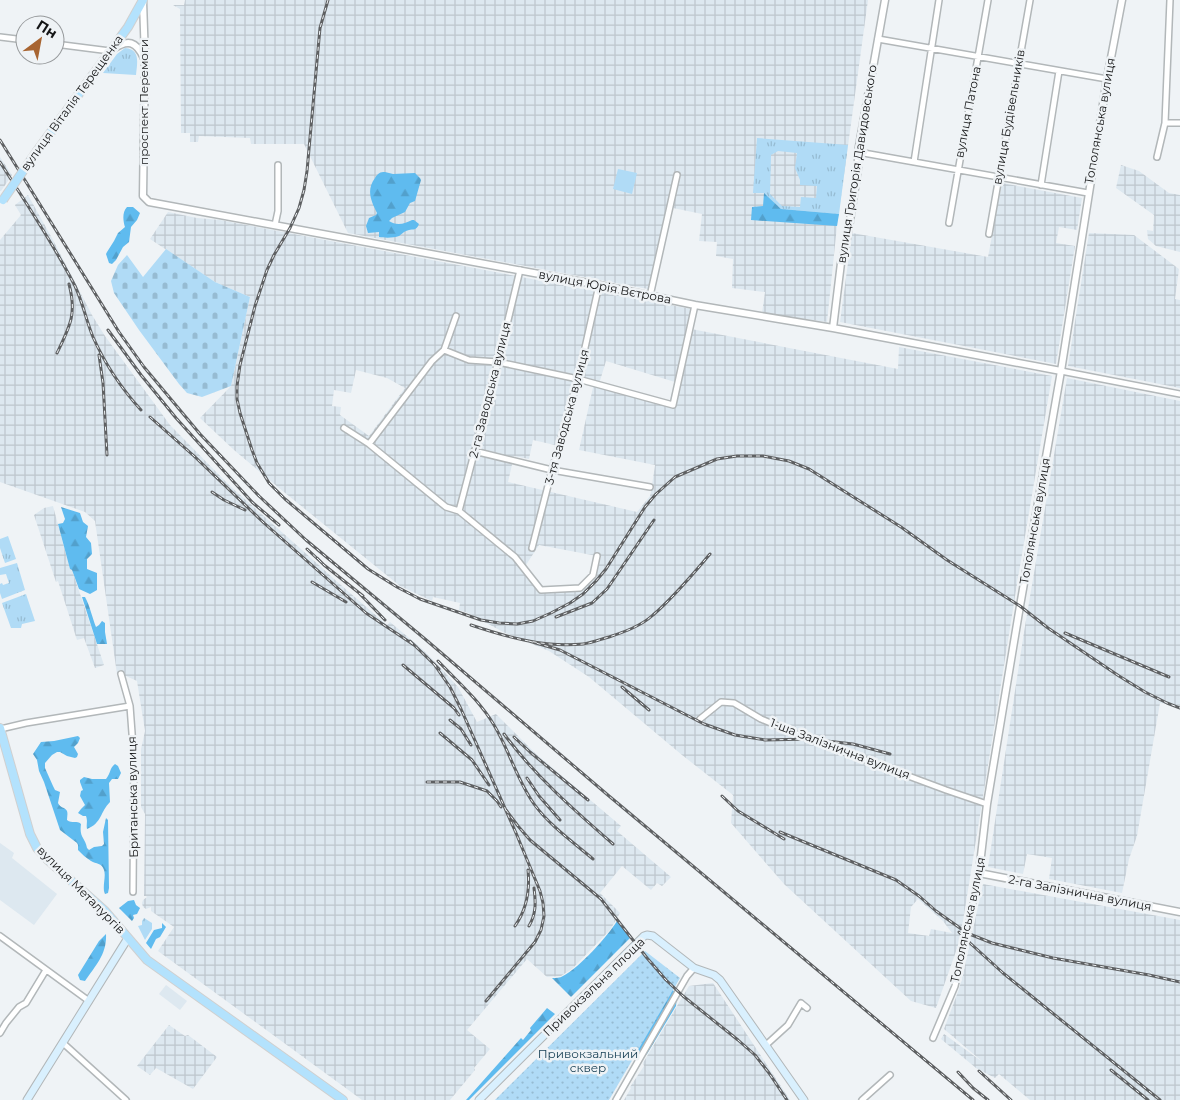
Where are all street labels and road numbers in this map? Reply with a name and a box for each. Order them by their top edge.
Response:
street label: вулиця Віталія Терещенка [17,32,126,174]
street label: проспект Перемоги [136,39,151,165]
street label: вулиця Будівельників [989,48,1028,186]
street label: Тополянська вулиця [1081,56,1118,185]
street label: вулиця Григорія Давидовського [833,63,880,264]
street label: вулиця Патона [951,65,984,159]
street label: вулиця Юрія Вєтрова [538,266,673,307]
street label: 2-га Заводська вулиця [465,320,514,460]
street label: 3-тя Заводська вулиця [541,347,592,486]
street label: Тополянська вулиця [1016,456,1053,585]
street label: 1-ша Залізнична вулиця [768,715,912,782]
street label: Британська вулиця [124,736,141,858]
street label: вулиця Металургів [34,843,128,937]
street label: Тополянська вулиця [947,856,988,984]
street label: 2-га Залізнична вулиця [1007,871,1153,914]
street label: Привокзальна площа [540,934,648,1039]

